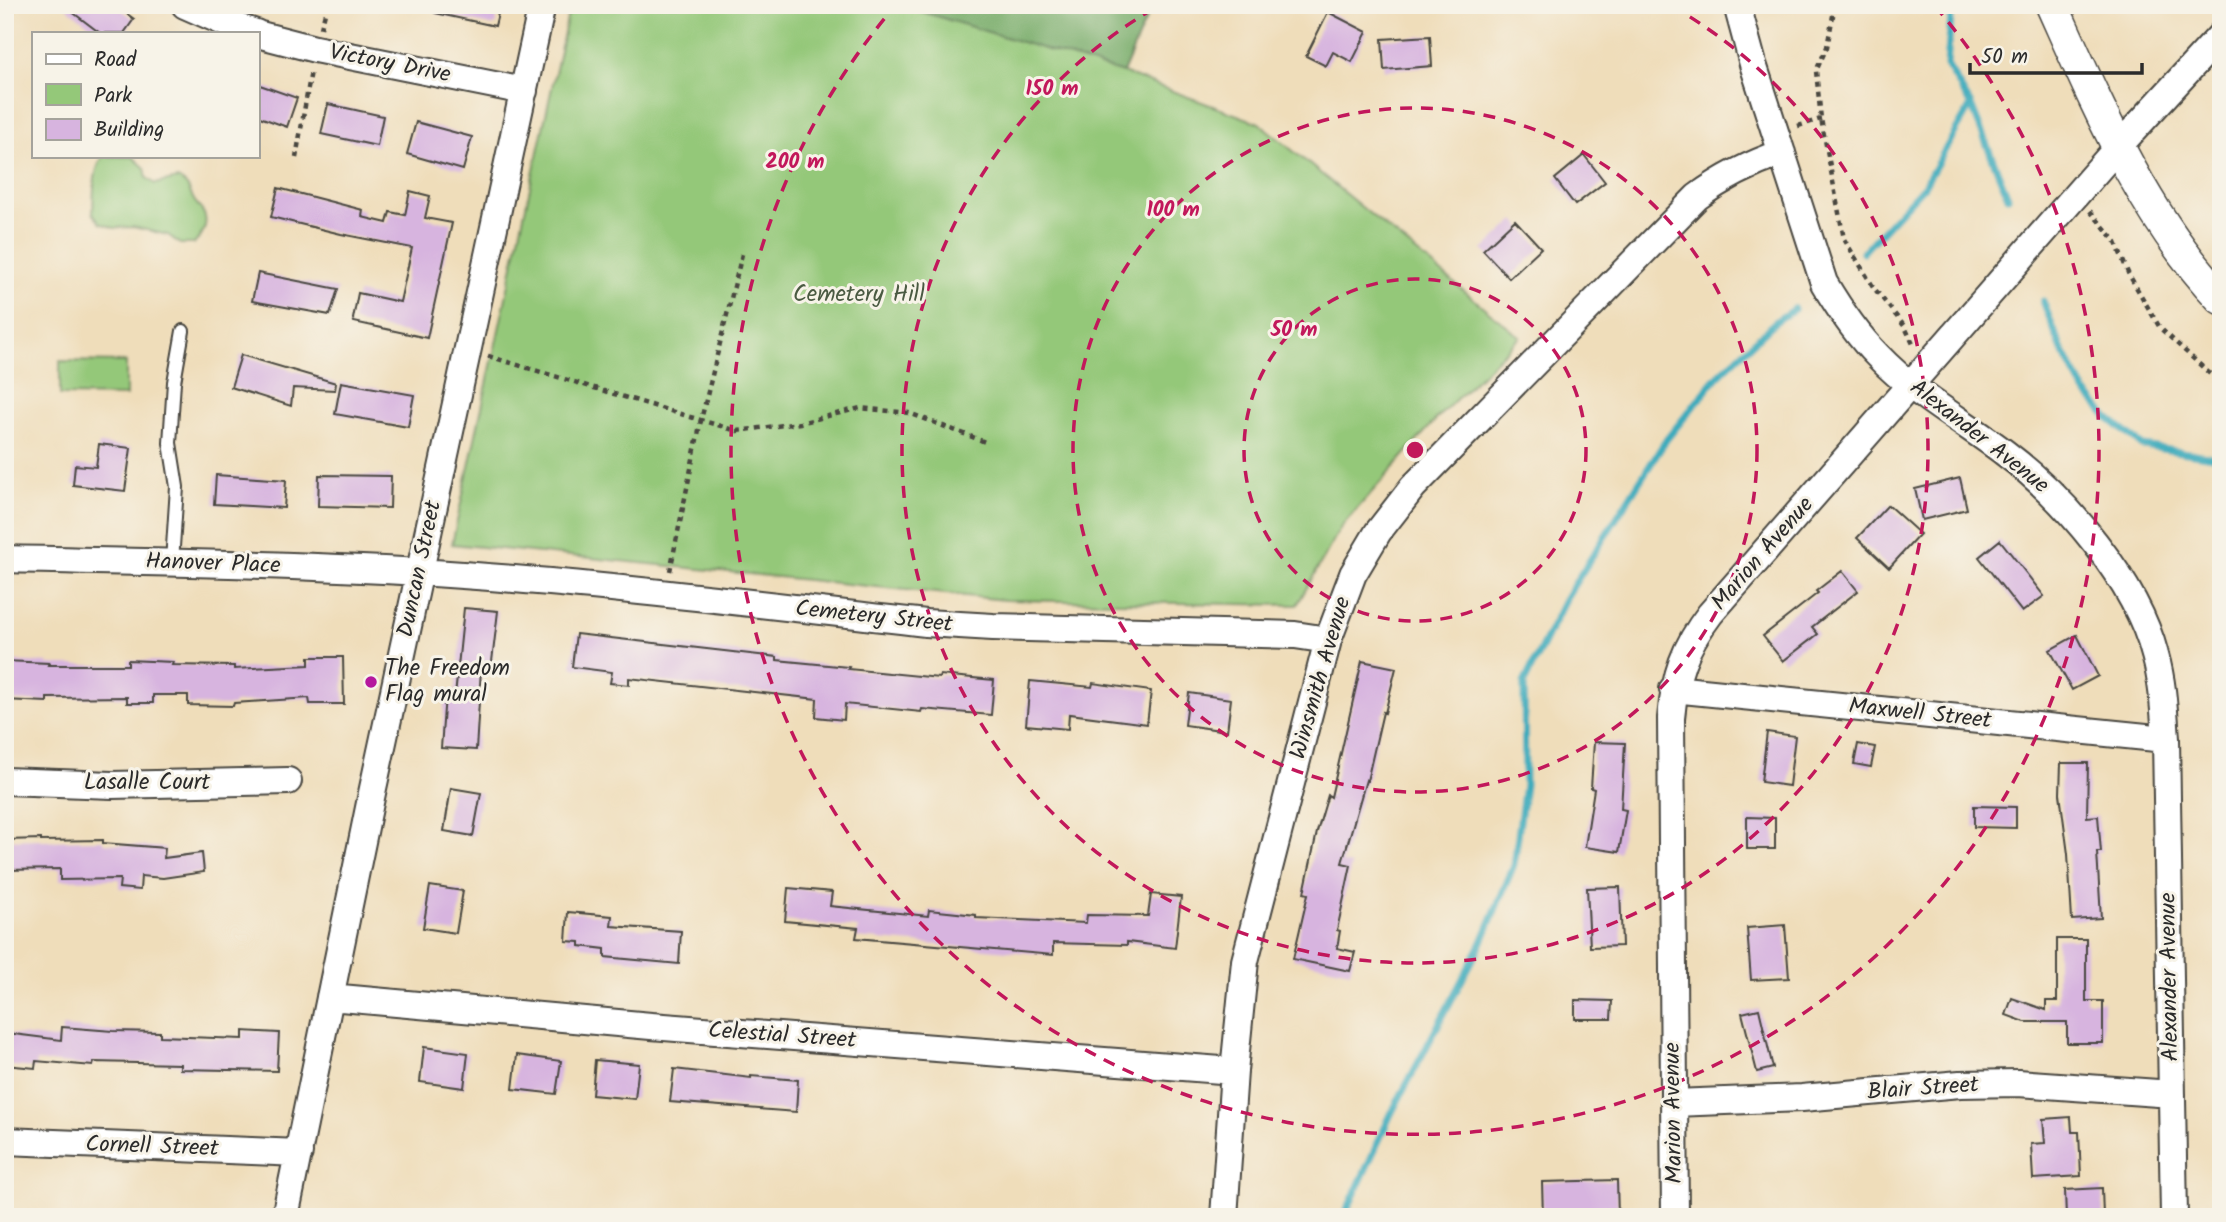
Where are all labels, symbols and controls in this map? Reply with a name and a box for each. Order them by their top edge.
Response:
legend [32,32,259,158]
scale bar [1970,32,2142,76]
street label: Victory Drive [326,35,454,93]
text: 50 m [1981,41,2028,74]
text: Road [94,44,137,77]
text: 150 m [1025,73,1079,106]
text: Park [94,80,132,113]
text: Building [94,114,164,147]
text: 200 m [765,146,825,179]
text: 100 m [1146,194,1200,227]
park label: Cemetery Hill [793,277,925,313]
text: 50 m [1270,314,1317,347]
street label: Alexander Avenue [1901,371,2057,503]
centre of rings [1403,438,1427,462]
street label: Marion Avenue [1703,489,1823,619]
street label: Duncan Street [388,496,452,641]
street label: Hanover Place [145,544,281,584]
street label: Cemetery Street [794,591,956,643]
street label: Winsmith Avenue [1281,593,1361,763]
place label: The Freedom Flag mural [385,651,510,713]
marker: The Freedom Flag mural [363,674,379,690]
street label: Maxwell Street [1847,689,1994,740]
street label: Lasalle Court [84,765,211,801]
street label: Alexander Avenue [2151,892,2189,1062]
street label: Celestial Street [707,1013,858,1059]
street label: Marion Avenue [1655,1042,1693,1184]
street label: Blair Street [1866,1067,1981,1111]
street label: Cornell Street [85,1127,220,1167]

